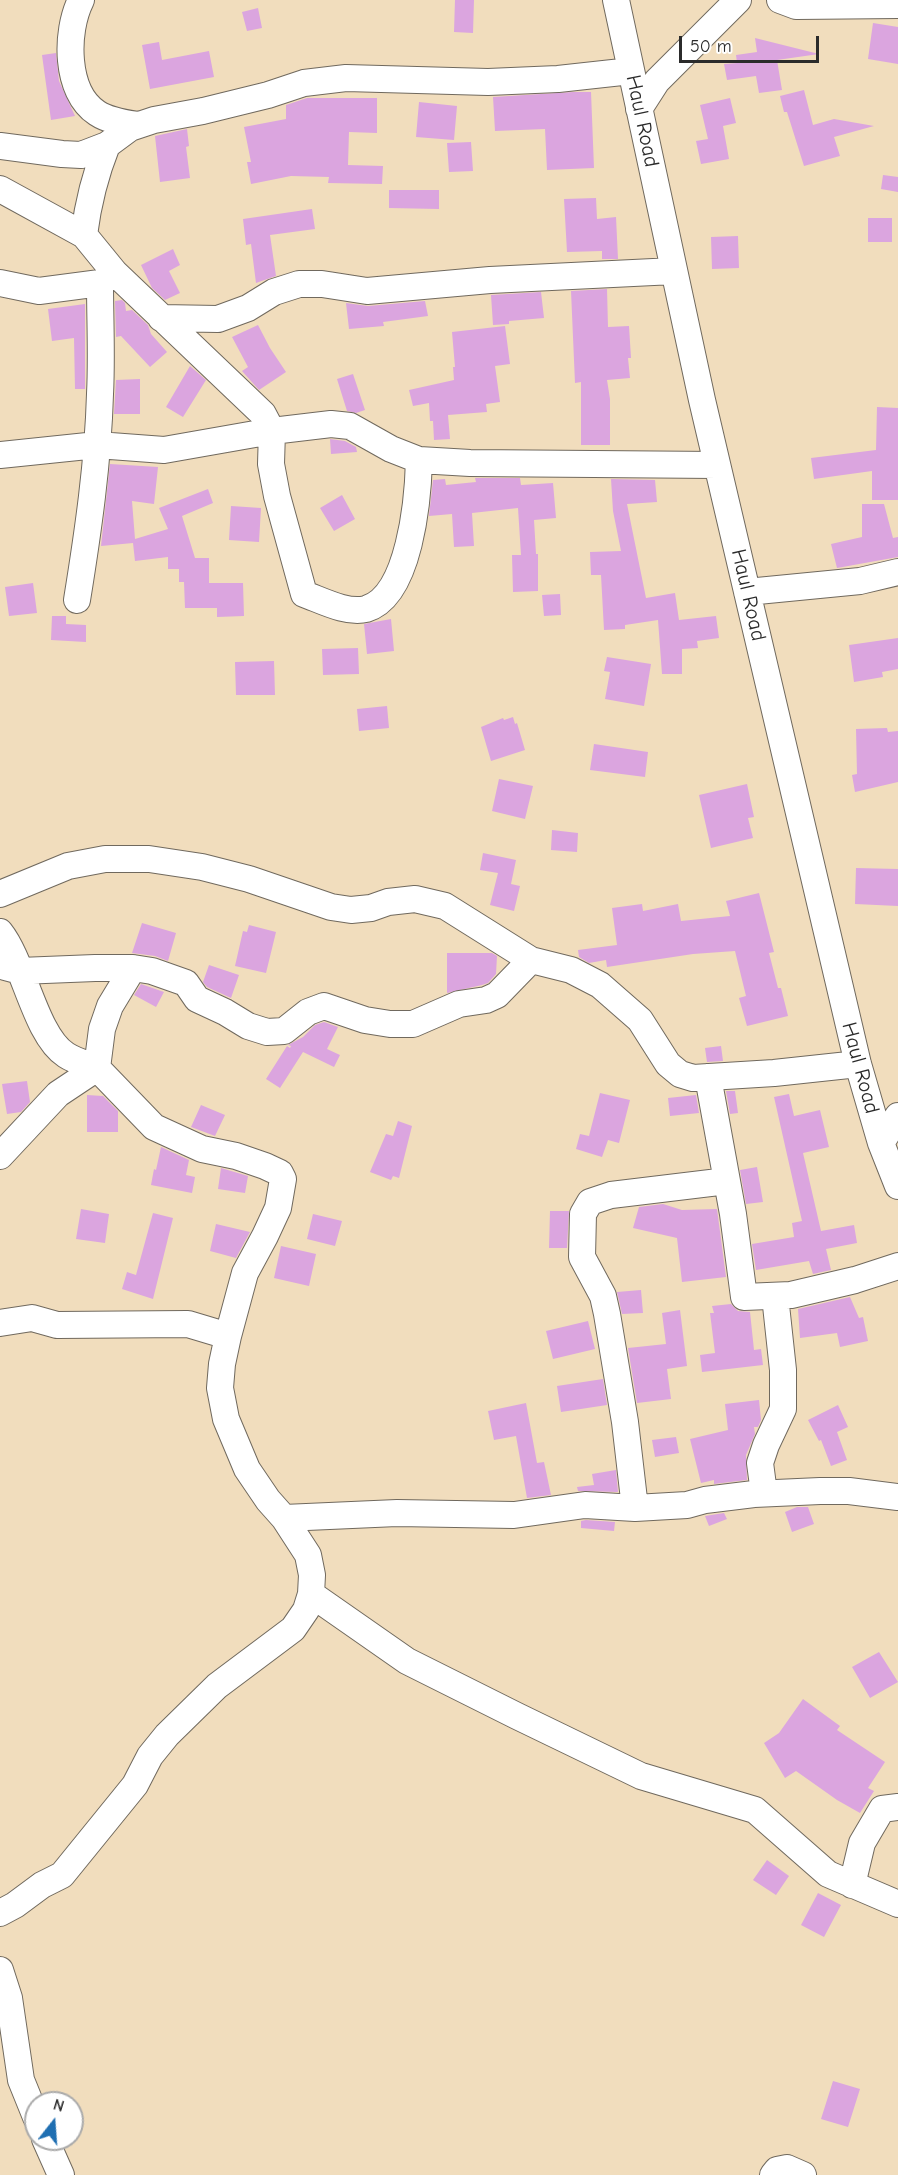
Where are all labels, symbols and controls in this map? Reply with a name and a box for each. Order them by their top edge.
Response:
scale bar [682,24,822,62]
text: 50 m [690,36,732,57]
street label: Haul Road [620,73,664,169]
street label: Haul Road [725,547,771,643]
street label: Haul Road [836,1019,884,1117]
north arrow [24,2091,84,2151]
text: N [51,2096,66,2116]

